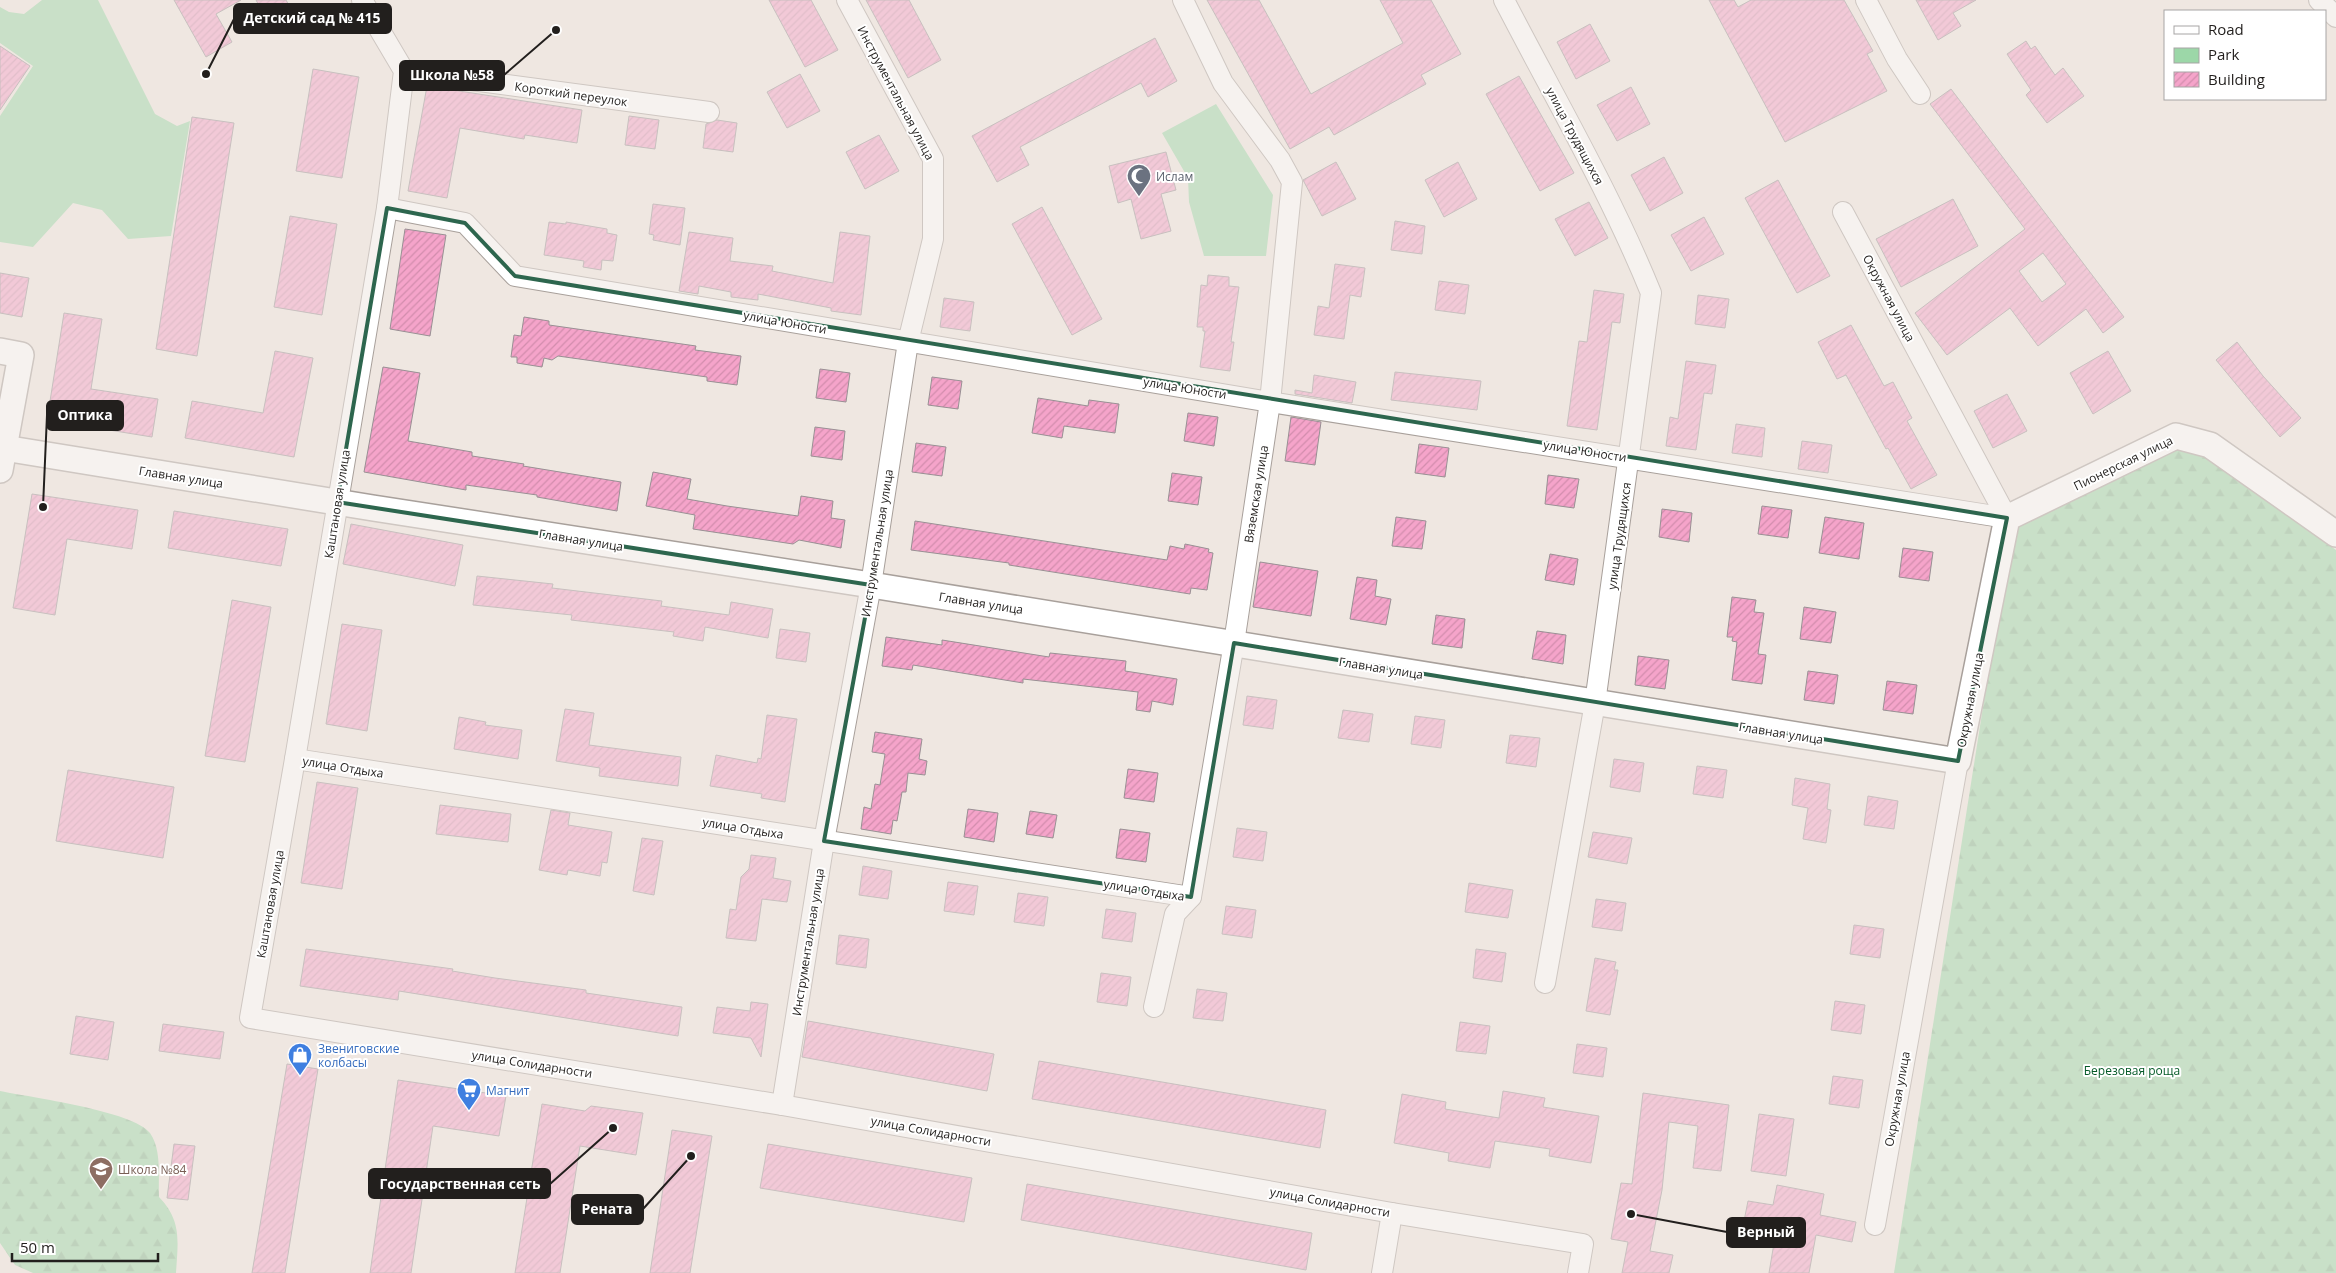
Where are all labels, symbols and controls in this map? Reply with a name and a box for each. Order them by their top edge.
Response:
callout: Детский сад № 415 [234,4,391,33]
text: Детский сад № 415 [243,8,381,27]
legend [2164,10,2326,100]
text: Road [2208,19,2244,39]
street label: Инструментальная улица [853,23,939,163]
text: Park [2208,44,2239,64]
callout: Школа №58 [400,61,504,90]
text: Школа №58 [410,65,494,84]
text: Building [2208,69,2265,89]
street label: Короткий переулок [513,78,629,110]
street label: улица Трудящихся [1542,84,1608,188]
mosque icon: Ислам [1126,163,1152,197]
place label: Ислам [1156,168,1193,185]
street label: Окружная улица [1859,251,1919,345]
street label: улица Юности [742,306,828,338]
street label: улица Юности [1142,373,1228,403]
callout: Оптика [47,401,123,430]
text: Оптика [57,405,113,424]
street label: Пионерская улица [2071,432,2175,494]
street label: улица Юности [1542,436,1628,466]
street label: Вяземская улица [1240,444,1272,544]
street label: Каштановая улица [320,448,354,560]
street label: Главная улица [138,462,224,492]
street label: Инструментальная улица [857,468,897,618]
street label: улица Трудящихся [1603,481,1635,591]
street label: Главная улица [538,525,624,555]
street label: Главная улица [938,588,1024,618]
street label: Окружная улица [1952,651,1988,749]
street label: Главная улица [1338,653,1424,683]
street label: Главная улица [1738,718,1824,748]
street label: улица Отдыха [301,752,385,782]
street label: улица Отдыха [701,813,785,843]
street label: Каштановая улица [252,848,288,960]
street label: Инструментальная улица [788,867,828,1017]
street label: улица Отдыха [1102,875,1186,905]
place label: Звениговские колбасы [318,1040,400,1071]
shop icon: Звениговские колбасы [287,1042,313,1076]
street label: улица Солидарности [471,1046,593,1082]
street label: Окружная улица [1880,1050,1914,1148]
park label: Березовая роща [2084,1062,2180,1079]
supermarket icon: Магнит [456,1077,482,1111]
place label: Магнит [486,1082,530,1099]
street label: улица Солидарности [870,1112,992,1150]
school or university icon: Школа №84 [88,1156,114,1190]
place label: Школа №84 [118,1161,187,1178]
callout: Государственная сеть [369,1169,550,1198]
text: Государственная сеть [379,1174,541,1193]
street label: улица Солидарности [1269,1183,1391,1221]
callout: Рената [572,1195,643,1224]
text: Рената [582,1199,633,1218]
callout: Верный [1727,1218,1805,1247]
text: Верный [1737,1222,1795,1241]
scale bar [12,1230,159,1262]
text: 50 m [20,1237,55,1257]

